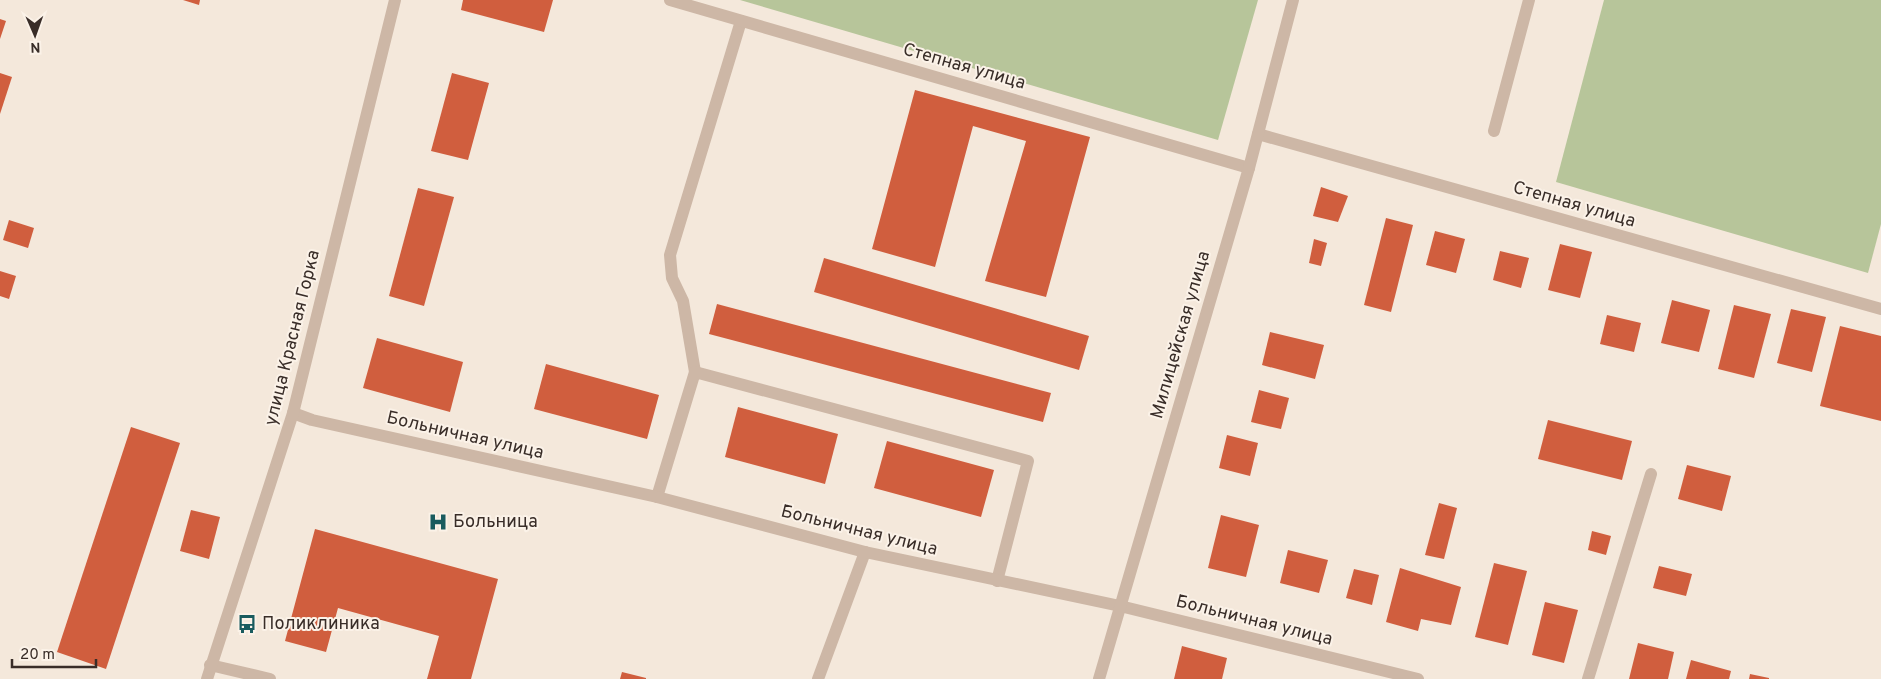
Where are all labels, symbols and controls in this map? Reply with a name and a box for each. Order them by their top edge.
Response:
north arrow [10,10,60,60]
text: N [30,38,41,55]
street label: Степная улица [900,39,1028,95]
street label: Степная улица [1510,177,1638,233]
street label: улица Красная Горка [260,248,326,428]
street label: Милицейская улица [1146,248,1216,422]
street label: Больничная улица [384,407,546,465]
street label: Больничная улица [778,500,940,562]
hospital icon: Больница [427,511,449,533]
place label: Больница [453,511,538,534]
street label: Больничная улица [1173,590,1335,652]
bus stop icon: Поликлиника [236,613,258,635]
place label: Поликлиника [262,613,380,636]
scale bar [12,636,96,668]
text: 20 m [20,646,55,665]

